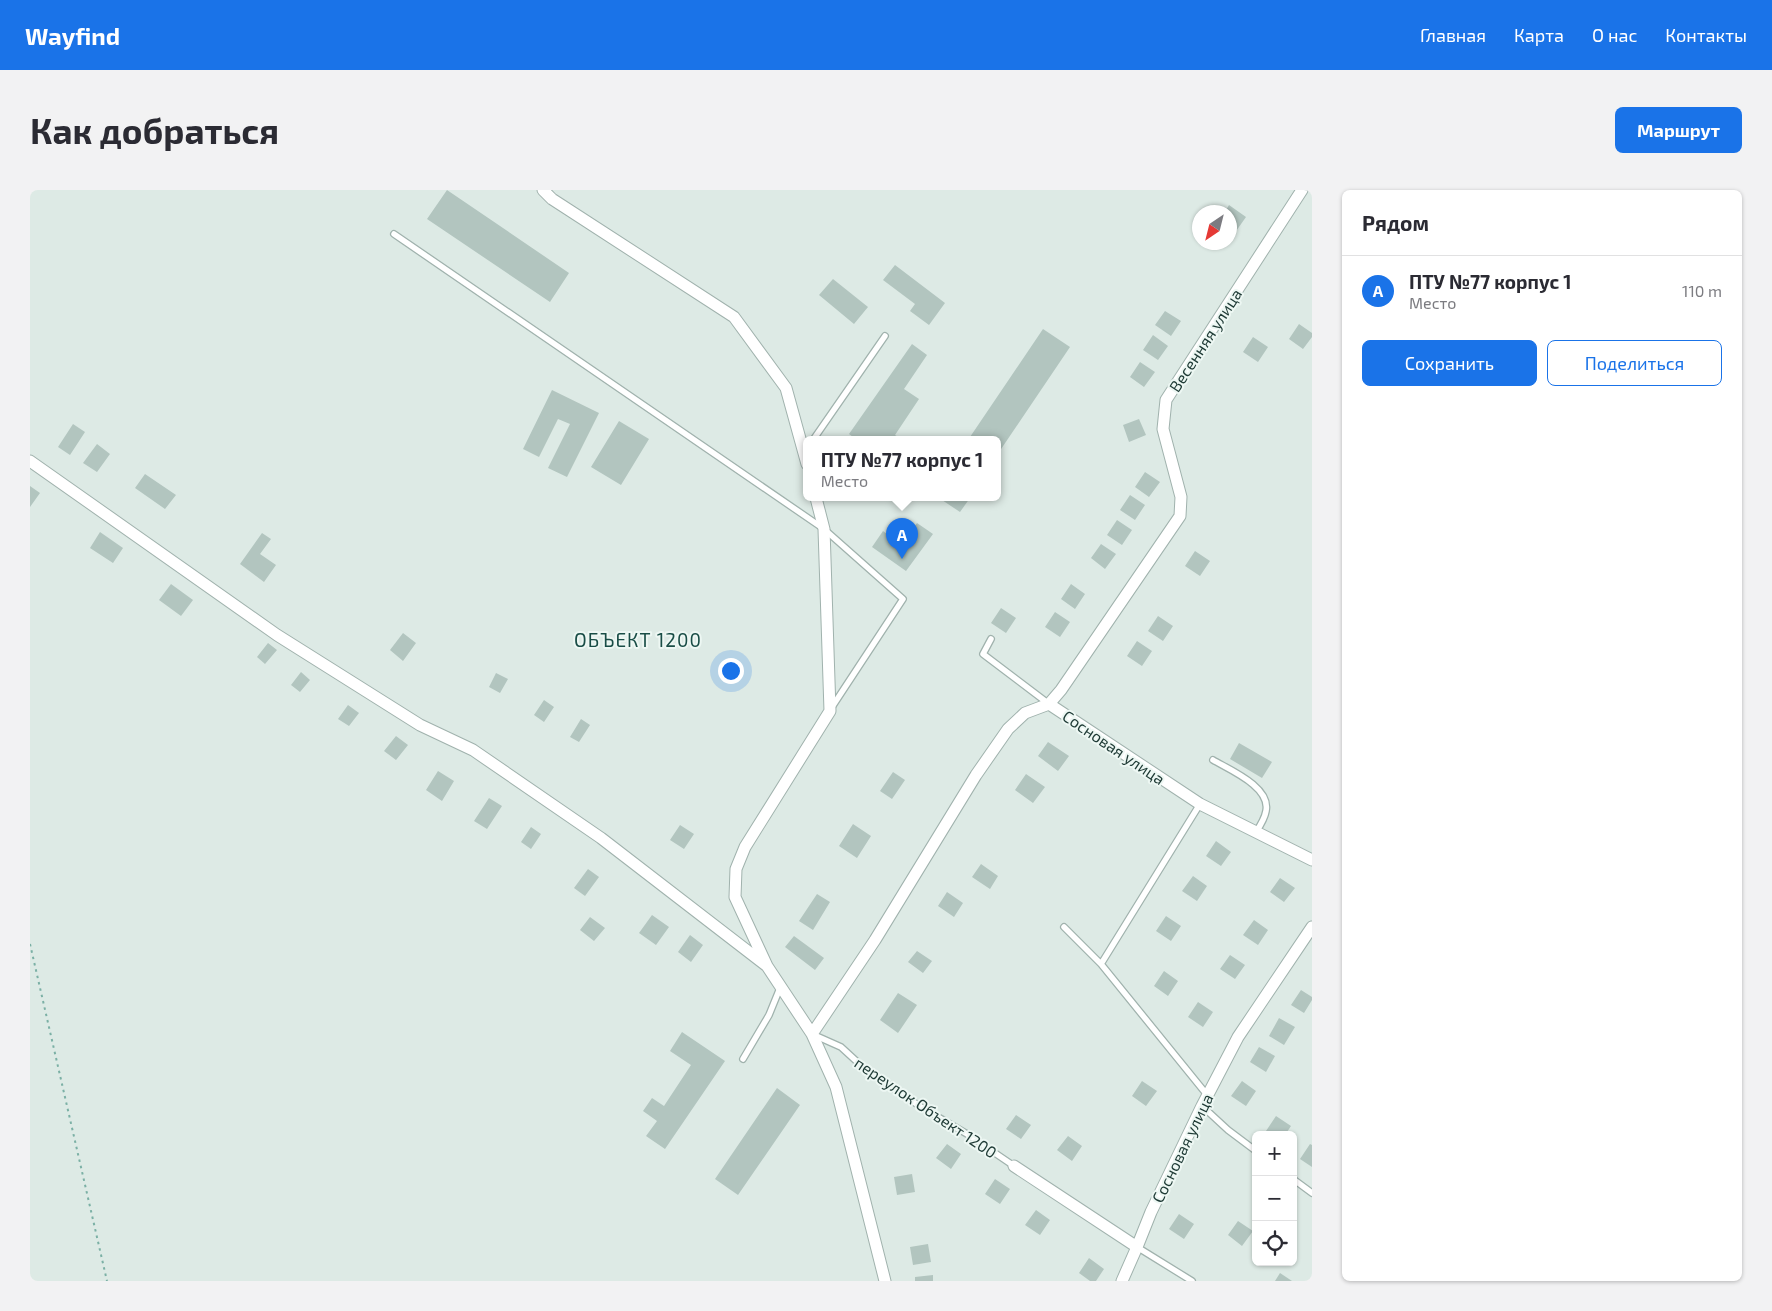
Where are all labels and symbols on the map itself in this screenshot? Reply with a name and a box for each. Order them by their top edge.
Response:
north arrow [1192,205,1237,250]
street label: Весенняя улица [1165,285,1246,396]
pin: A [886,518,918,559]
district label: ОБЪЕКТ 1200 [574,628,702,651]
your location [718,658,744,684]
street label: Сосновая улица [1059,706,1169,789]
street label: переулок Объект 1200 [851,1052,1001,1162]
street label: Сосновая улица [1147,1090,1218,1206]

